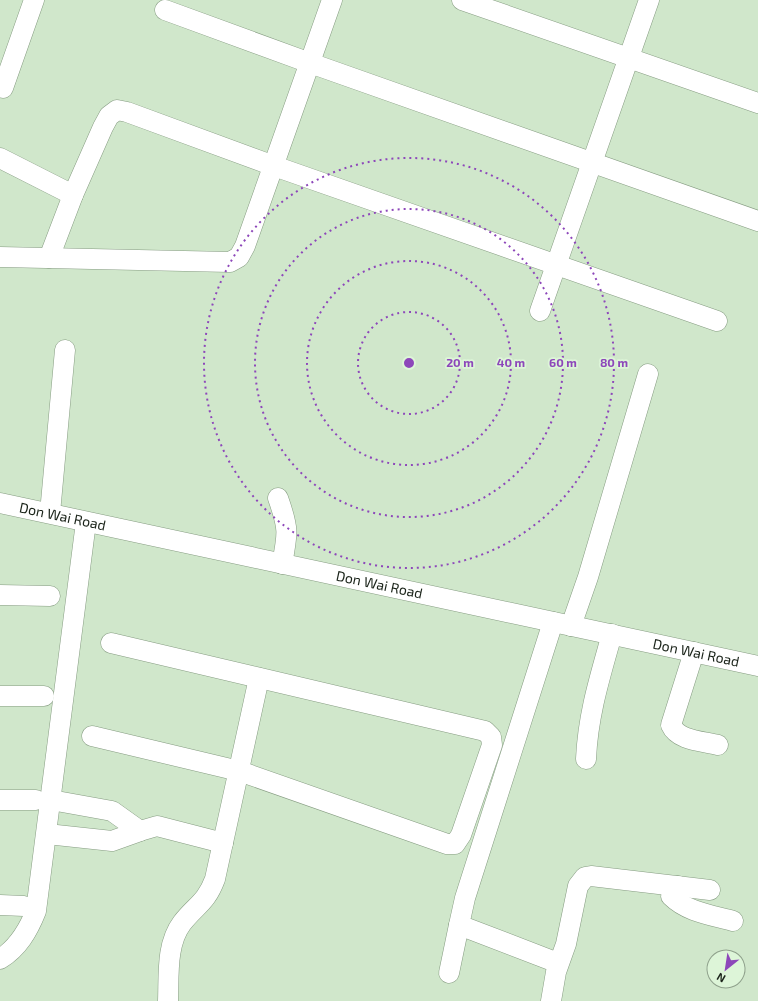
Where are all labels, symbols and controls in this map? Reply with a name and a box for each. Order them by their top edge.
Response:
text: 20 m [446,355,474,369]
text: 40 m [497,355,525,369]
text: 60 m [549,355,577,369]
text: 80 m [600,355,628,369]
centre of rings [402,356,416,370]
street label: Don Wai Road [18,498,107,534]
street label: Don Wai Road [335,567,424,602]
street label: Don Wai Road [651,635,741,670]
north arrow [706,949,746,989]
text: N [714,970,727,986]

